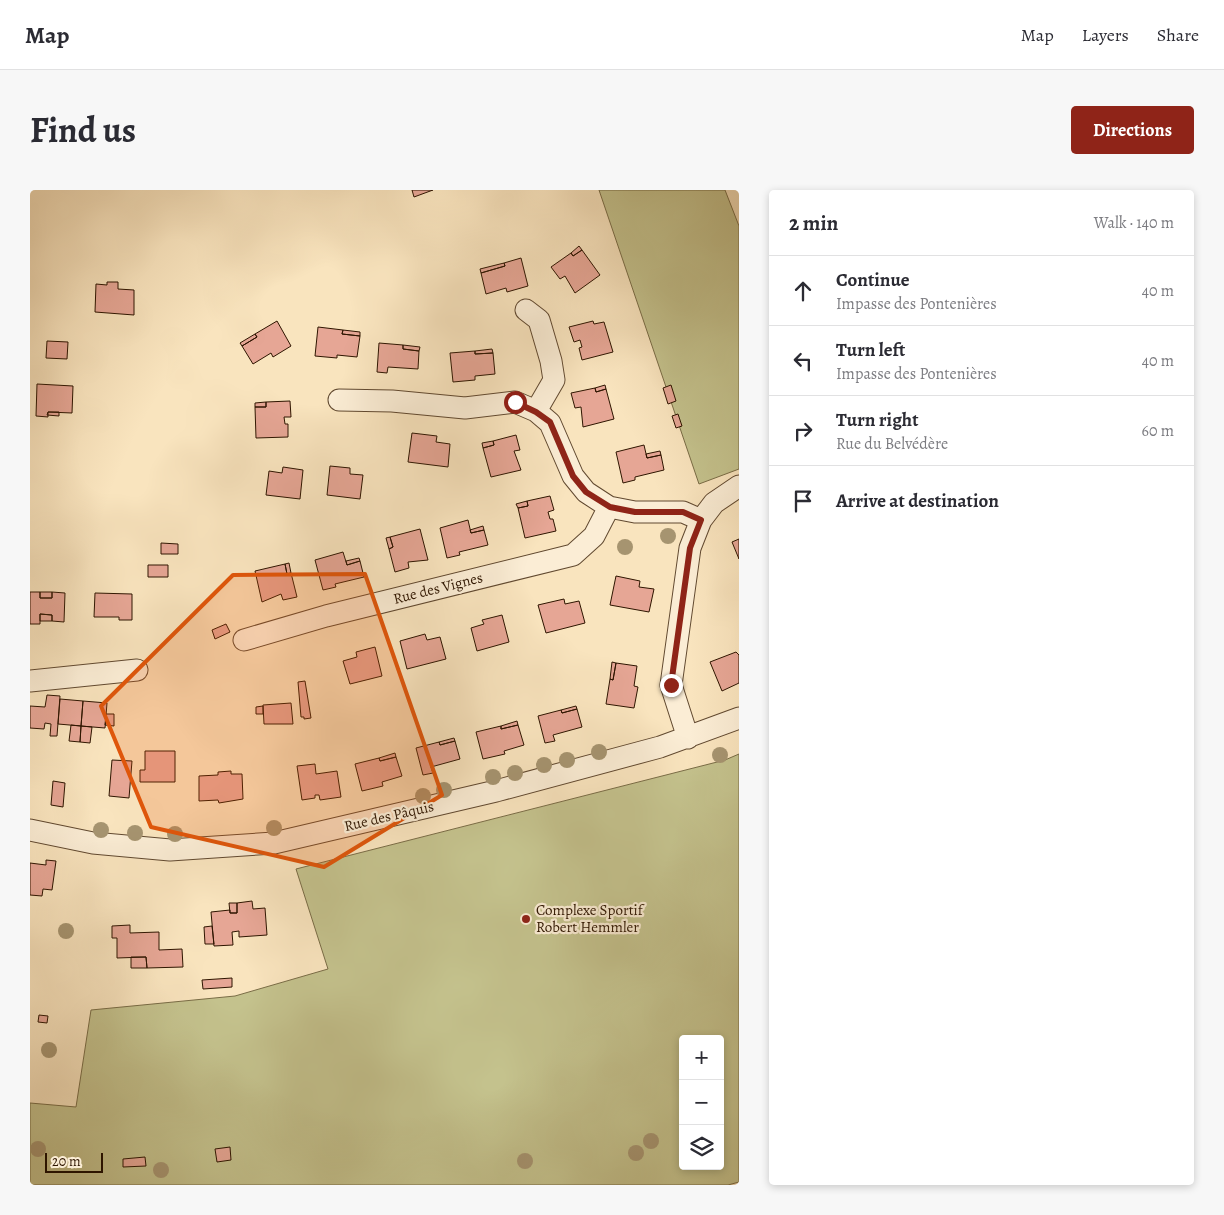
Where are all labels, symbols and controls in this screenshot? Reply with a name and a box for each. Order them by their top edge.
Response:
text: Map [25,19,69,51]
text: Map [1021,23,1054,47]
text: Layers [1082,23,1129,47]
text: Share [1157,23,1199,47]
text: Find us [30,106,136,154]
button: Directions [1071,106,1194,154]
text: 2 min [789,209,838,237]
text: Walk · 140 m [1094,212,1174,234]
text: Continue [836,267,910,293]
icon: ahead [789,277,817,305]
text: 40 m [1142,280,1174,302]
text: Impasse des Pontenières [836,293,997,315]
text: Turn left [836,337,905,363]
icon: left [789,347,817,375]
text: 40 m [1142,350,1174,372]
text: Impasse des Pontenières [836,363,997,385]
route start [504,391,527,414]
text: Turn right [836,407,918,433]
icon: right [789,417,817,445]
text: 60 m [1142,420,1174,442]
text: Rue du Belvédère [836,433,948,455]
icon: arrive [789,487,817,515]
text: Arrive at destination [836,488,999,514]
street label: Rue des Vignes [391,567,485,609]
route end [660,674,683,697]
street label: Rue des Pâquis [342,796,436,836]
place label: Complexe Sportif Robert Hemmler [536,900,645,937]
marker: Complexe Sportif Robert Hemmler [520,913,532,925]
map controls [679,1035,724,1170]
button: + [679,1035,724,1080]
button: − [679,1080,724,1125]
button: layers [679,1125,724,1170]
scale bar [45,1150,102,1173]
text: 20 m [52,1152,81,1171]

